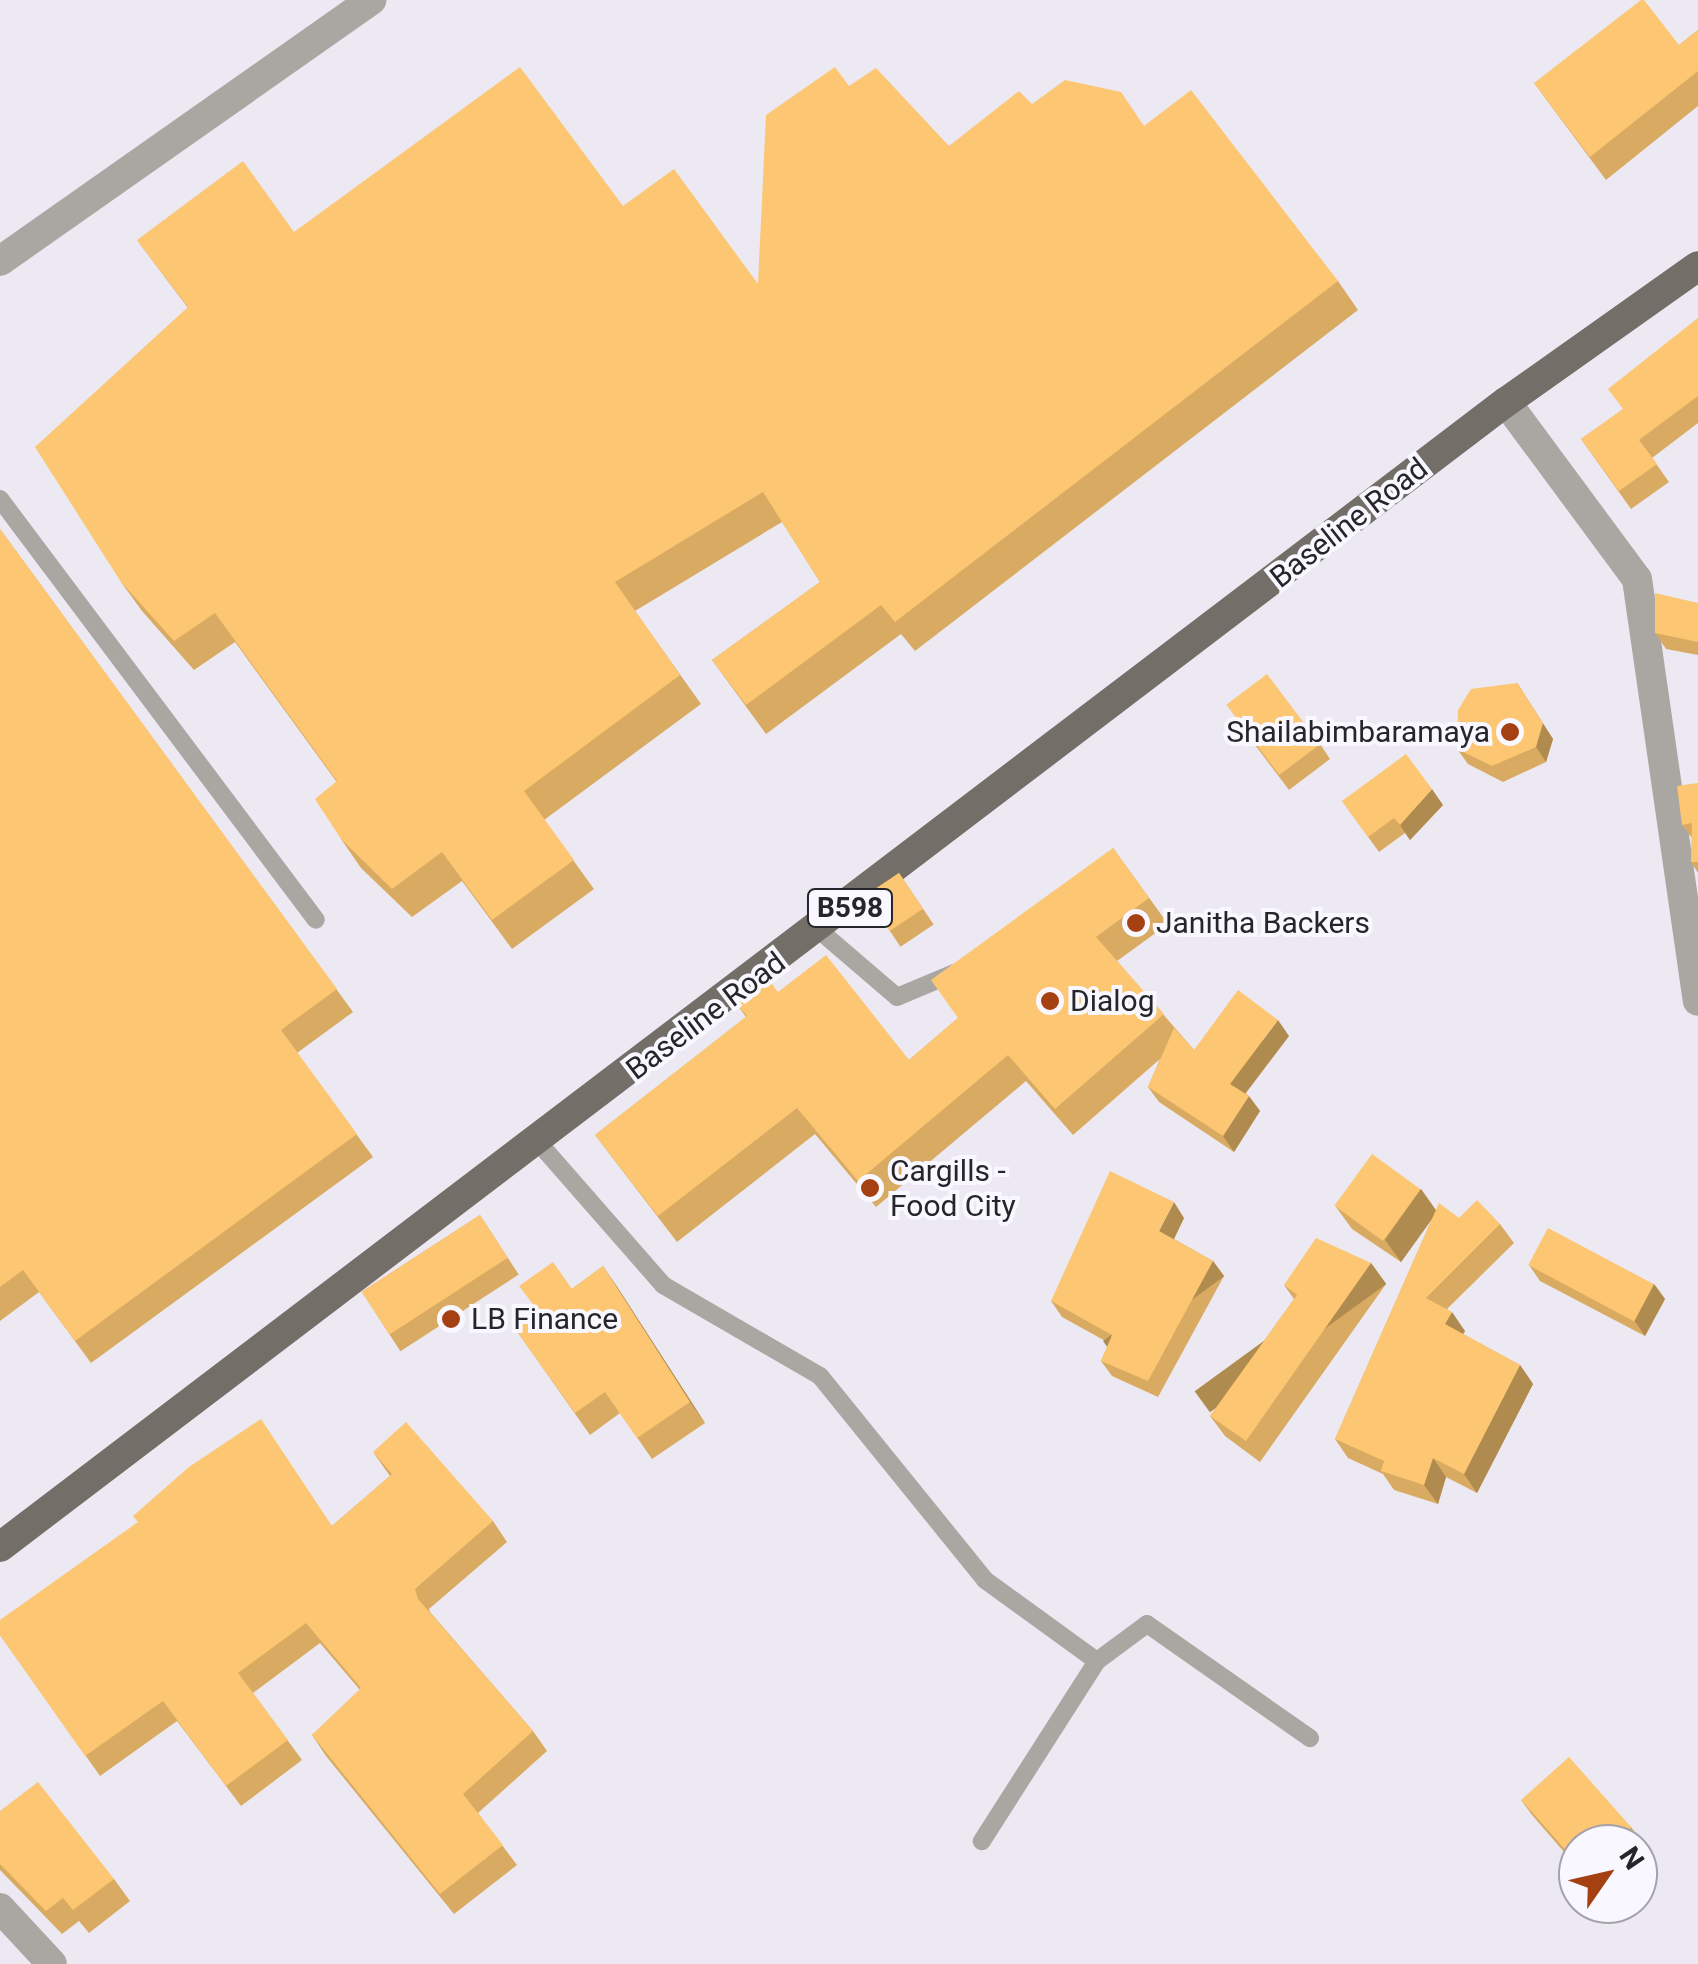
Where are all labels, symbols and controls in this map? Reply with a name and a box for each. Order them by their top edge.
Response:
street label: Baseline Road [1263,450,1435,596]
place label: Shailabimbaramaya [1226,714,1490,750]
marker: Shailabimbaramaya [1499,721,1521,743]
road number: B598 [805,885,895,931]
place label: Janitha Backers [1156,905,1370,941]
marker: Janitha Backers [1125,912,1147,934]
street label: Baseline Road [619,945,793,1087]
place label: Dialog [1070,983,1155,1019]
marker: Dialog [1039,990,1061,1012]
place label: Cargills - Food City [890,1153,1016,1224]
marker: Cargills - Food City [859,1177,881,1199]
place label: LB Finance [471,1301,618,1337]
marker: LB Finance [440,1308,462,1330]
north arrow [1558,1824,1658,1924]
text: N [1612,1841,1651,1875]

